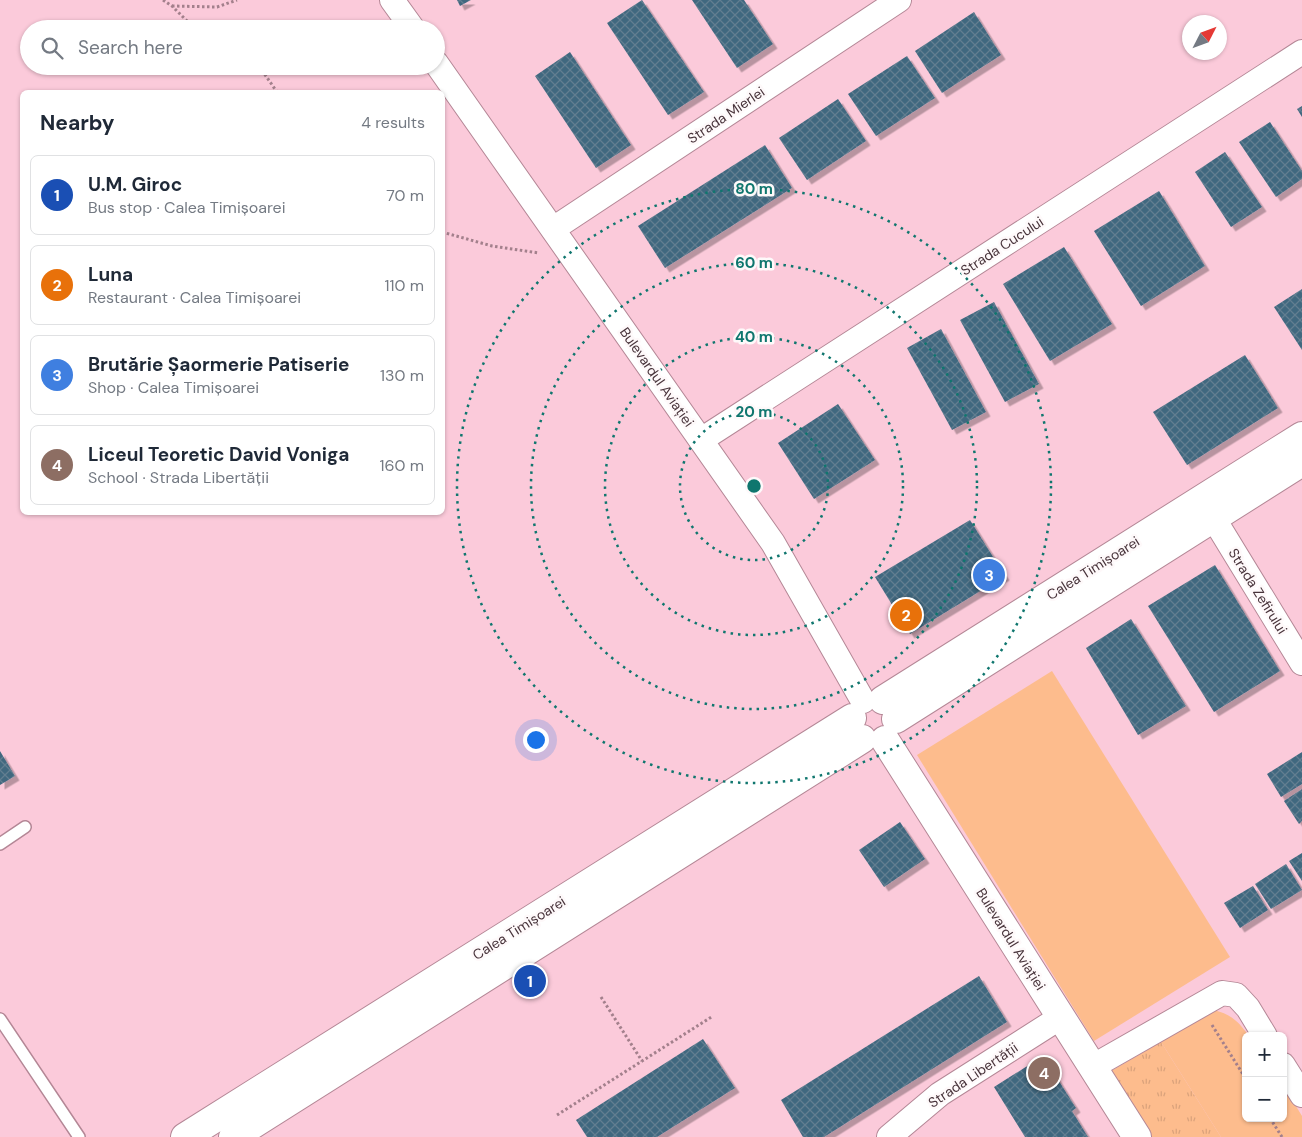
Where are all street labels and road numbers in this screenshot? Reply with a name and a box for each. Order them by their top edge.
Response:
street label: Strada Mierlei [684,83,768,147]
street label: Strada Cucului [957,213,1047,279]
street label: Bulevardul Aviației [616,324,698,430]
street label: Calea Timișoarei [1043,532,1143,604]
street label: Strada Zefirului [1224,545,1292,637]
street label: Bulevardul Aviației [972,884,1050,994]
street label: Calea Timișoarei [469,892,569,964]
street label: Strada Libertății [925,1038,1021,1112]

